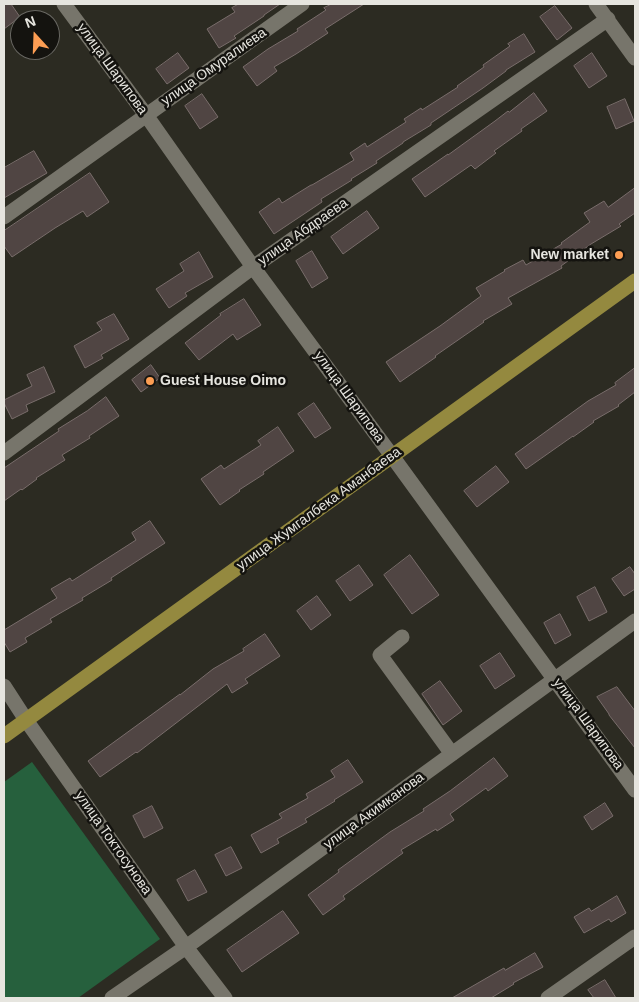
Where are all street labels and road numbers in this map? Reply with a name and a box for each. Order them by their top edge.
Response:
street label: улица Шарипова [73,20,151,118]
street label: улица Омуралиева [158,24,270,110]
street label: улица Абдраева [255,195,351,269]
street label: улица Шарипова [310,348,388,446]
street label: улица Жумгалбека Аманбаева [234,444,404,574]
street label: улица Шарипова [549,675,627,773]
street label: улица Акимканова [320,769,428,853]
street label: улица Токтосунова [71,788,155,898]

